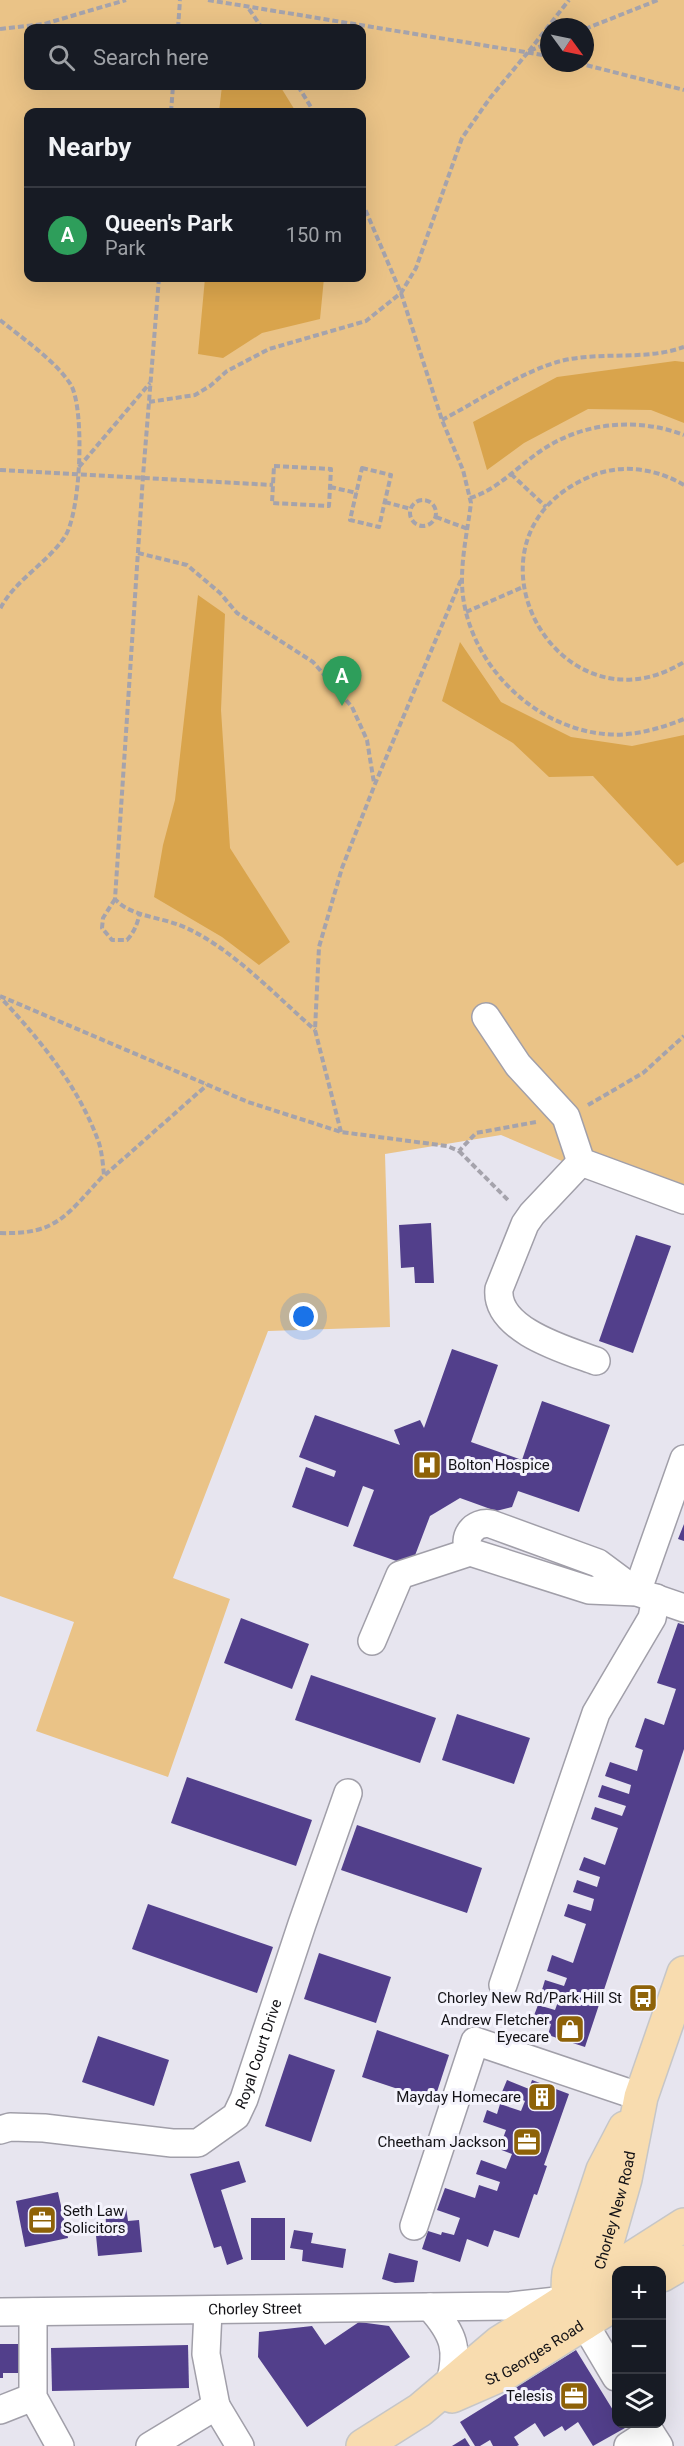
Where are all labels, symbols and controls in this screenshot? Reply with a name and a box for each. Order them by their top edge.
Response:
north arrow [540,18,594,72]
search box [24,24,366,90]
icon: search [45,41,78,74]
text: Search here [93,45,209,70]
text: Nearby [48,132,131,162]
text: Queen's Park [105,211,233,236]
text: A [61,223,74,247]
text: 150 m [286,223,342,247]
text: Park [105,236,145,260]
pin: A [322,656,362,706]
your location [289,1302,318,1331]
hospital icon: Bolton Hospice [411,1449,443,1481]
place label: Bolton Hospice [448,1456,550,1474]
bus stop icon: Chorley New Rd/Park Hill St [627,1982,659,2014]
place label: Chorley New Rd/Park Hill St [437,1989,622,2007]
street label: Royal Court Drive [232,1997,285,2112]
place label: Andrew Fletcher Eyecare [441,2011,549,2046]
shop icon: Andrew Fletcher Eyecare [554,2013,586,2045]
building icon: Mayday Homecare [526,2081,558,2113]
place label: Mayday Homecare [396,2088,521,2106]
office icon: Cheetham Jackson [511,2126,543,2158]
place label: Cheetham Jackson [377,2133,506,2151]
street label: Chorley New Road [591,2149,639,2272]
place label: Seth Law Solicitors [63,2202,125,2237]
office icon: Seth Law Solicitors [26,2204,58,2236]
map controls [612,2266,666,2428]
button: + [612,2266,666,2320]
street label: Chorley Street [208,2299,302,2319]
street label: St Georges Road [482,2317,587,2389]
button: − [612,2320,666,2374]
button: layers [612,2374,666,2428]
office icon: Telesis [558,2380,590,2412]
place label: Telesis [506,2387,553,2405]

